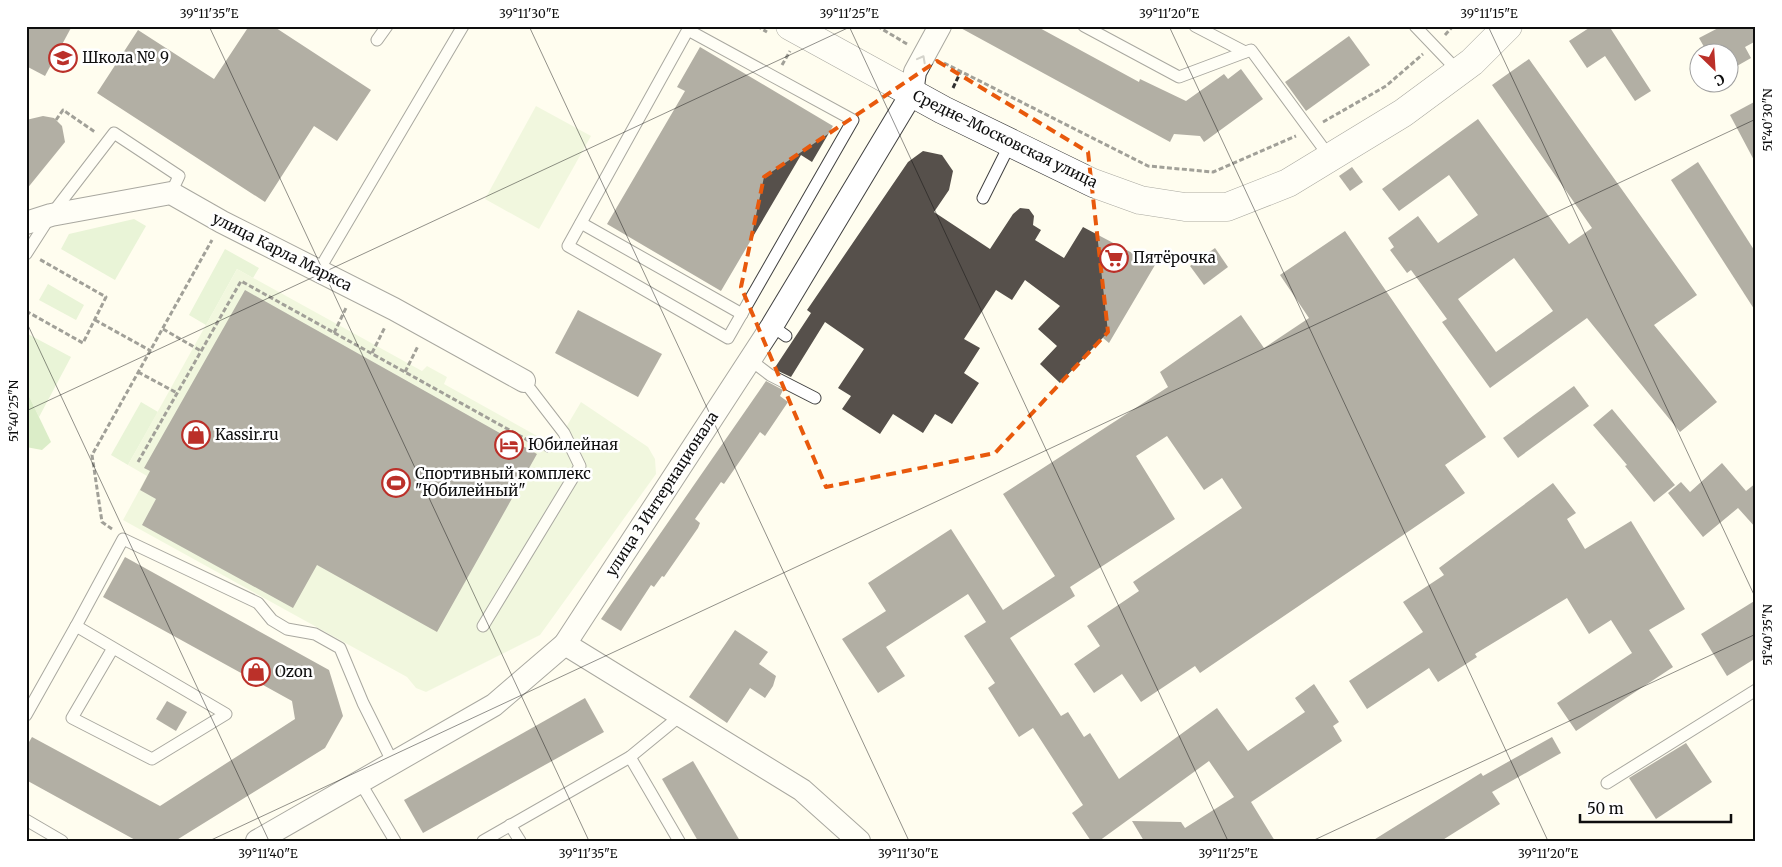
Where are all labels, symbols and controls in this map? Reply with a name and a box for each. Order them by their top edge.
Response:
text: 39°11'35"E [180,6,239,21]
text: 39°11'30"E [499,6,559,21]
text: 39°11'25"E [819,6,879,21]
text: 39°11'20"E [1139,6,1200,21]
text: 39°11'15"E [1460,6,1518,21]
north arrow [1690,42,1740,92]
school or university icon: Школа № 9 [48,43,78,73]
place label: Школа № 9 [82,48,169,67]
one-way arrow [916,55,926,64]
text: С [1711,70,1728,90]
street label: Средне-Московская улица [910,85,1101,192]
text: 51°40'30"N [1760,88,1775,152]
street label: улица Карла Маркса [209,208,355,295]
supermarket icon: Пятёрочка [1099,243,1129,273]
place label: Пятёрочка [1133,248,1216,267]
text: 51°40'25"N [6,379,21,442]
street label: улица 3 Интернационала [601,408,722,580]
shop icon: Kassir.ru [181,420,211,450]
place label: Kassir.ru [215,425,279,444]
hotel icon: Юбилейная [494,430,524,460]
place label: Юбилейная [528,435,618,454]
place label: Спортивный комплекс "Юбилейный" [415,464,591,500]
sports icon: Спортивный комплекс "Юбилейный" [381,468,411,498]
text: 51°40'35"N [1760,603,1775,666]
shop icon: Ozon [241,657,271,687]
place label: Ozon [275,662,313,681]
scale bar [1580,792,1731,824]
text: 50 m [1587,799,1624,818]
text: 39°11'40"E [238,846,298,861]
text: 39°11'35"E [559,846,618,861]
text: 39°11'30"E [878,846,938,861]
text: 39°11'25"E [1198,846,1258,861]
text: 39°11'20"E [1518,846,1579,861]

